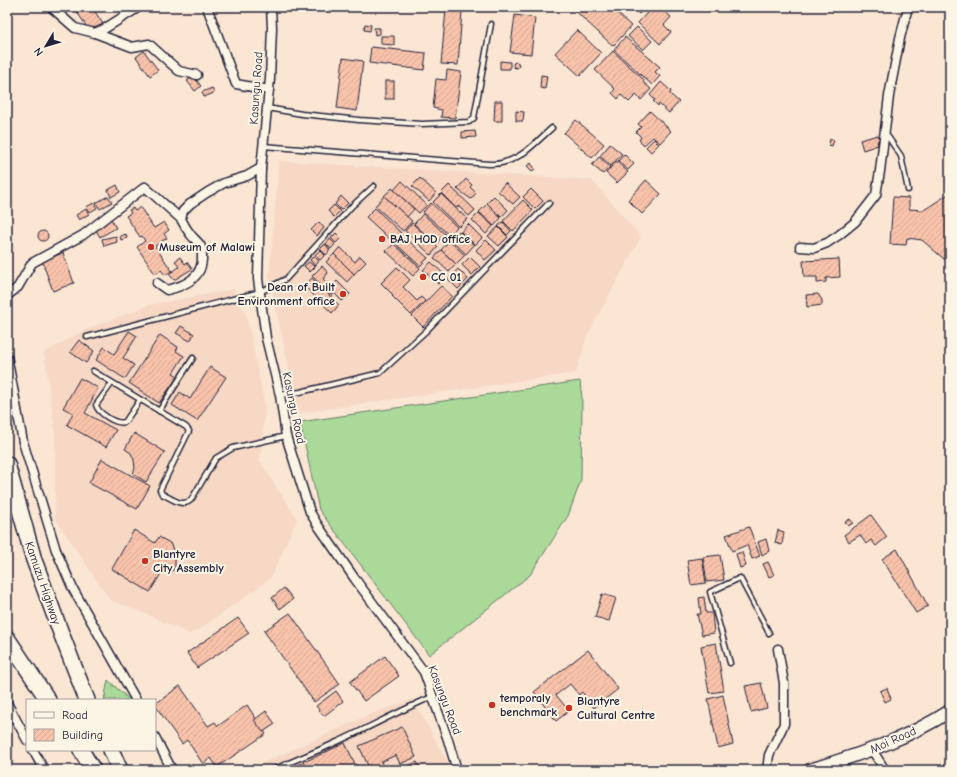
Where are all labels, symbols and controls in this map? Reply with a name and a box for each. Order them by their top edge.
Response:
north arrow [26,26,66,66]
text: N [31,45,46,59]
street label: Kasungu Road [246,51,266,125]
place label: BAJ HOD office [390,232,470,246]
marker: BAJ HOD office [377,234,387,244]
place label: Museum of Malawi [159,240,255,254]
marker: Museum of Malawi [146,242,156,252]
place label: CC 01 [431,270,462,284]
marker: CC 01 [418,272,428,282]
place label: Dean of Built Environment office [237,280,336,308]
marker: Dean of Built Environment office [338,289,348,299]
street label: Kasungu Road [280,371,308,445]
street label: Kamuzu Highway [22,540,64,627]
place label: Blantyre City Assembly [153,547,224,575]
marker: Blantyre City Assembly [140,556,150,566]
street label: Kasungu Road [425,663,465,737]
place label: temporaly benchmark [499,691,557,719]
place label: Blantyre Cultural Centre [577,694,655,722]
legend [26,699,156,751]
marker: temporaly benchmark [487,700,497,710]
marker: Blantyre Cultural Centre [564,703,574,713]
text: Road [62,708,88,722]
street label: Moi Road [868,724,918,756]
text: Building [62,728,103,742]

